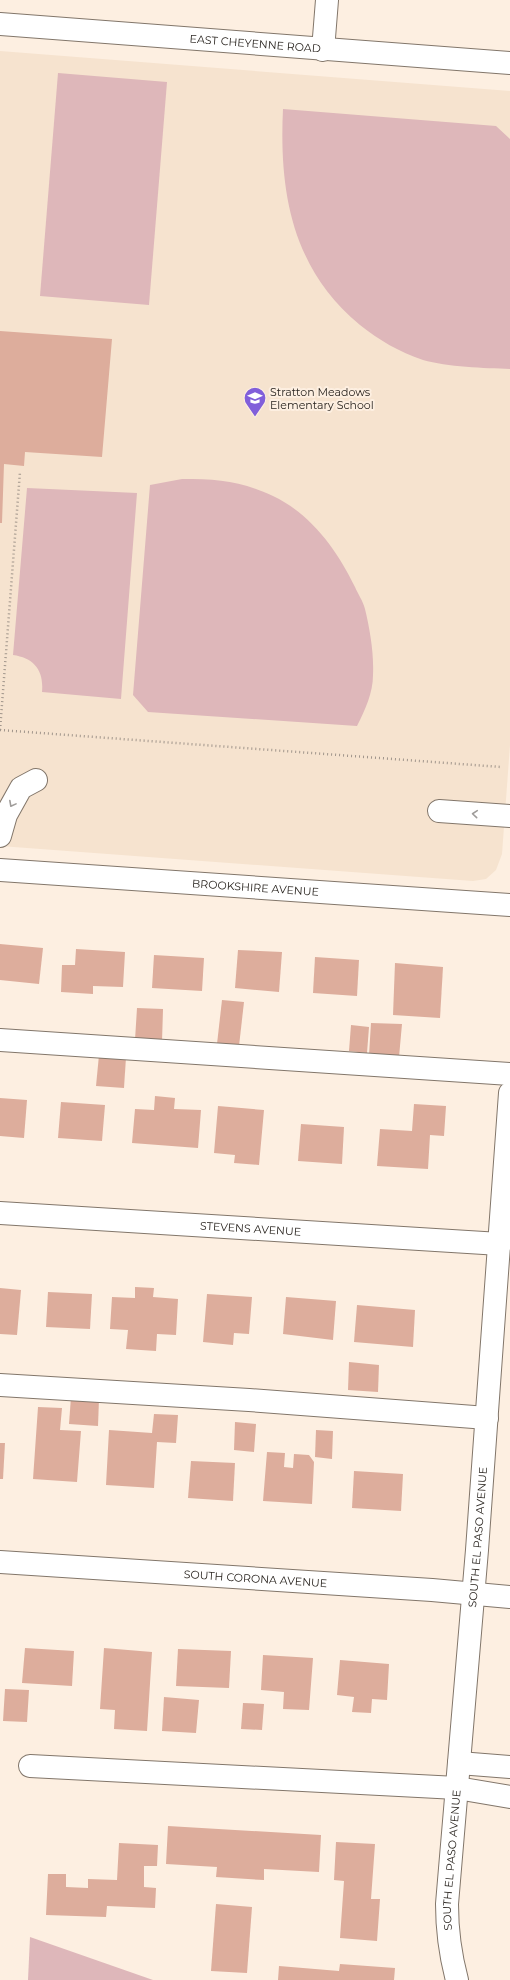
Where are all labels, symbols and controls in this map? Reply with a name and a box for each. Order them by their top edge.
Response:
street label: EAST CHEYENNE ROAD [189,32,321,56]
school or university icon: Stratton Meadows Elementary School [242,385,268,418]
place label: Stratton Meadows Elementary School [270,385,374,412]
one-way arrow [10,799,17,807]
one-way arrow [472,809,478,818]
street label: BROOKSHIRE AVENUE [192,876,319,899]
street label: STEVENS AVENUE [200,1218,301,1239]
street label: SOUTH EL PASO AVENUE [465,1466,490,1608]
street label: SOUTH CORONA AVENUE [183,1567,328,1590]
street label: SOUTH EL PASO AVENUE [440,1789,464,1931]

